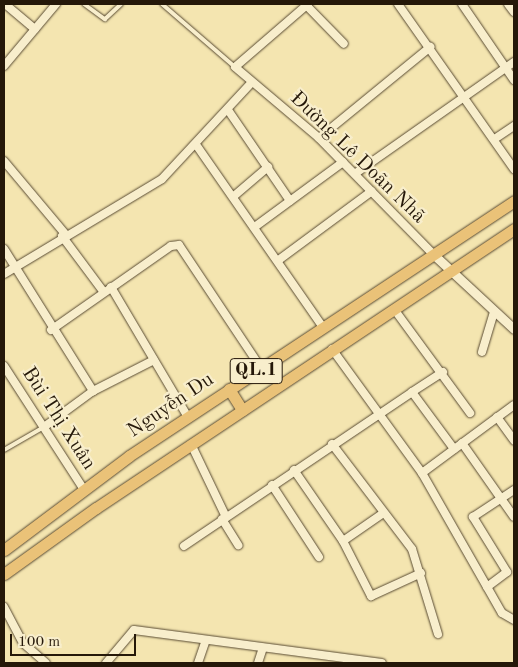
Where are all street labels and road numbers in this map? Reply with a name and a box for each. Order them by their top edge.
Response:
street label: Đường Lê Doãn Nhã [284,87,430,229]
road number: QL.1 [228,354,284,388]
street label: Bùi Thị Xuân [16,363,100,475]
street label: Nguyễn Du [123,368,219,444]

